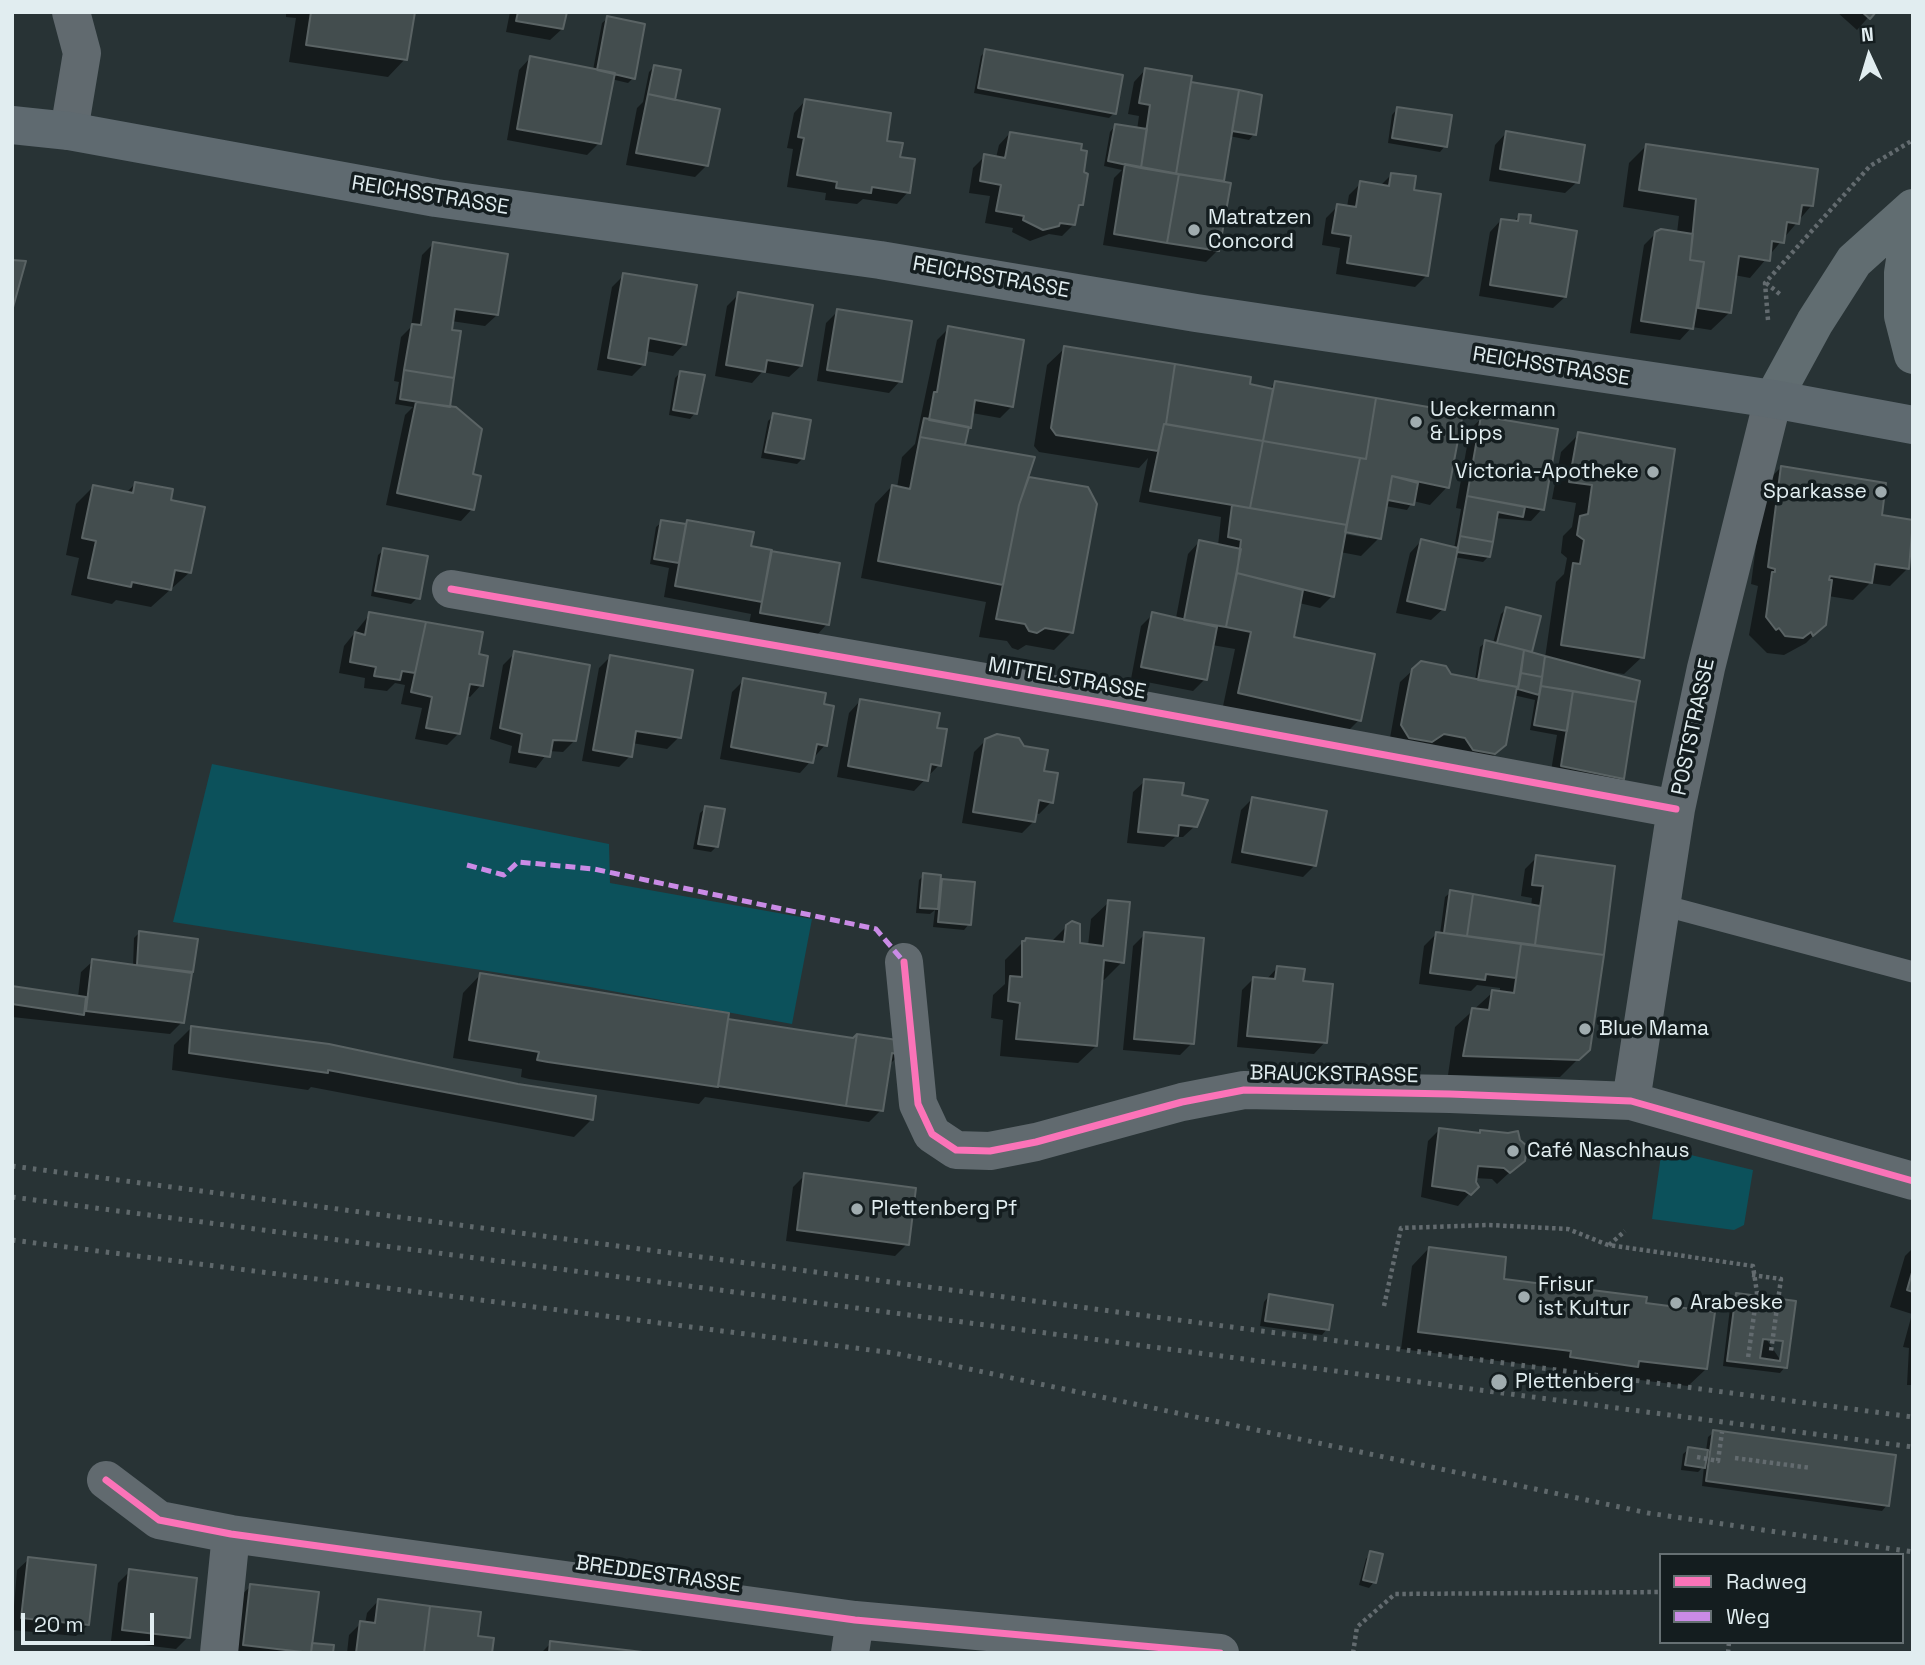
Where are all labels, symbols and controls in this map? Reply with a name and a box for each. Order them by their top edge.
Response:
north arrow [1834,21,1904,91]
text: N [1860,22,1875,47]
street label: REICHSSTRASSE [350,171,510,221]
place label: Matratzen Concord [1208,205,1312,255]
marker: Matratzen Concord [1186,222,1202,238]
street label: REICHSSTRASSE [911,252,1071,304]
street label: REICHSSTRASSE [1471,342,1631,392]
place label: Ueckermann & Lipps [1430,397,1556,447]
marker: Ueckermann & Lipps [1408,414,1424,430]
place label: Victoria-Apotheke [1455,459,1639,485]
marker: Victoria-Apotheke [1645,464,1661,480]
place label: Sparkasse [1763,479,1867,505]
marker: Sparkasse [1873,484,1889,500]
street label: MITTELSTRASSE [986,653,1148,705]
street label: POSTSTRASSE [1667,656,1721,798]
place label: Blue Mama [1599,1016,1709,1042]
marker: Blue Mama [1577,1021,1593,1037]
street label: BRAUCKSTRASSE [1249,1061,1419,1089]
place label: Café Naschhaus [1527,1138,1690,1164]
marker: Café Naschhaus [1505,1143,1521,1159]
place label: Plettenberg Pf [871,1196,1017,1222]
marker: Plettenberg Pf [849,1201,865,1217]
place label: Frisur ist Kultur [1538,1272,1630,1322]
marker: Frisur ist Kultur [1516,1289,1532,1305]
place label: Arabeske [1690,1290,1783,1316]
marker: Arabeske [1668,1295,1684,1311]
place label: Plettenberg [1515,1369,1634,1395]
marker: Plettenberg [1489,1372,1509,1392]
street label: BREDDESTRASSE [574,1551,742,1599]
legend [1659,1553,1904,1644]
text: Radweg [1726,1568,1807,1595]
scale bar [24,1598,158,1642]
text: Weg [1726,1603,1770,1630]
text: 20 m [34,1611,84,1638]

